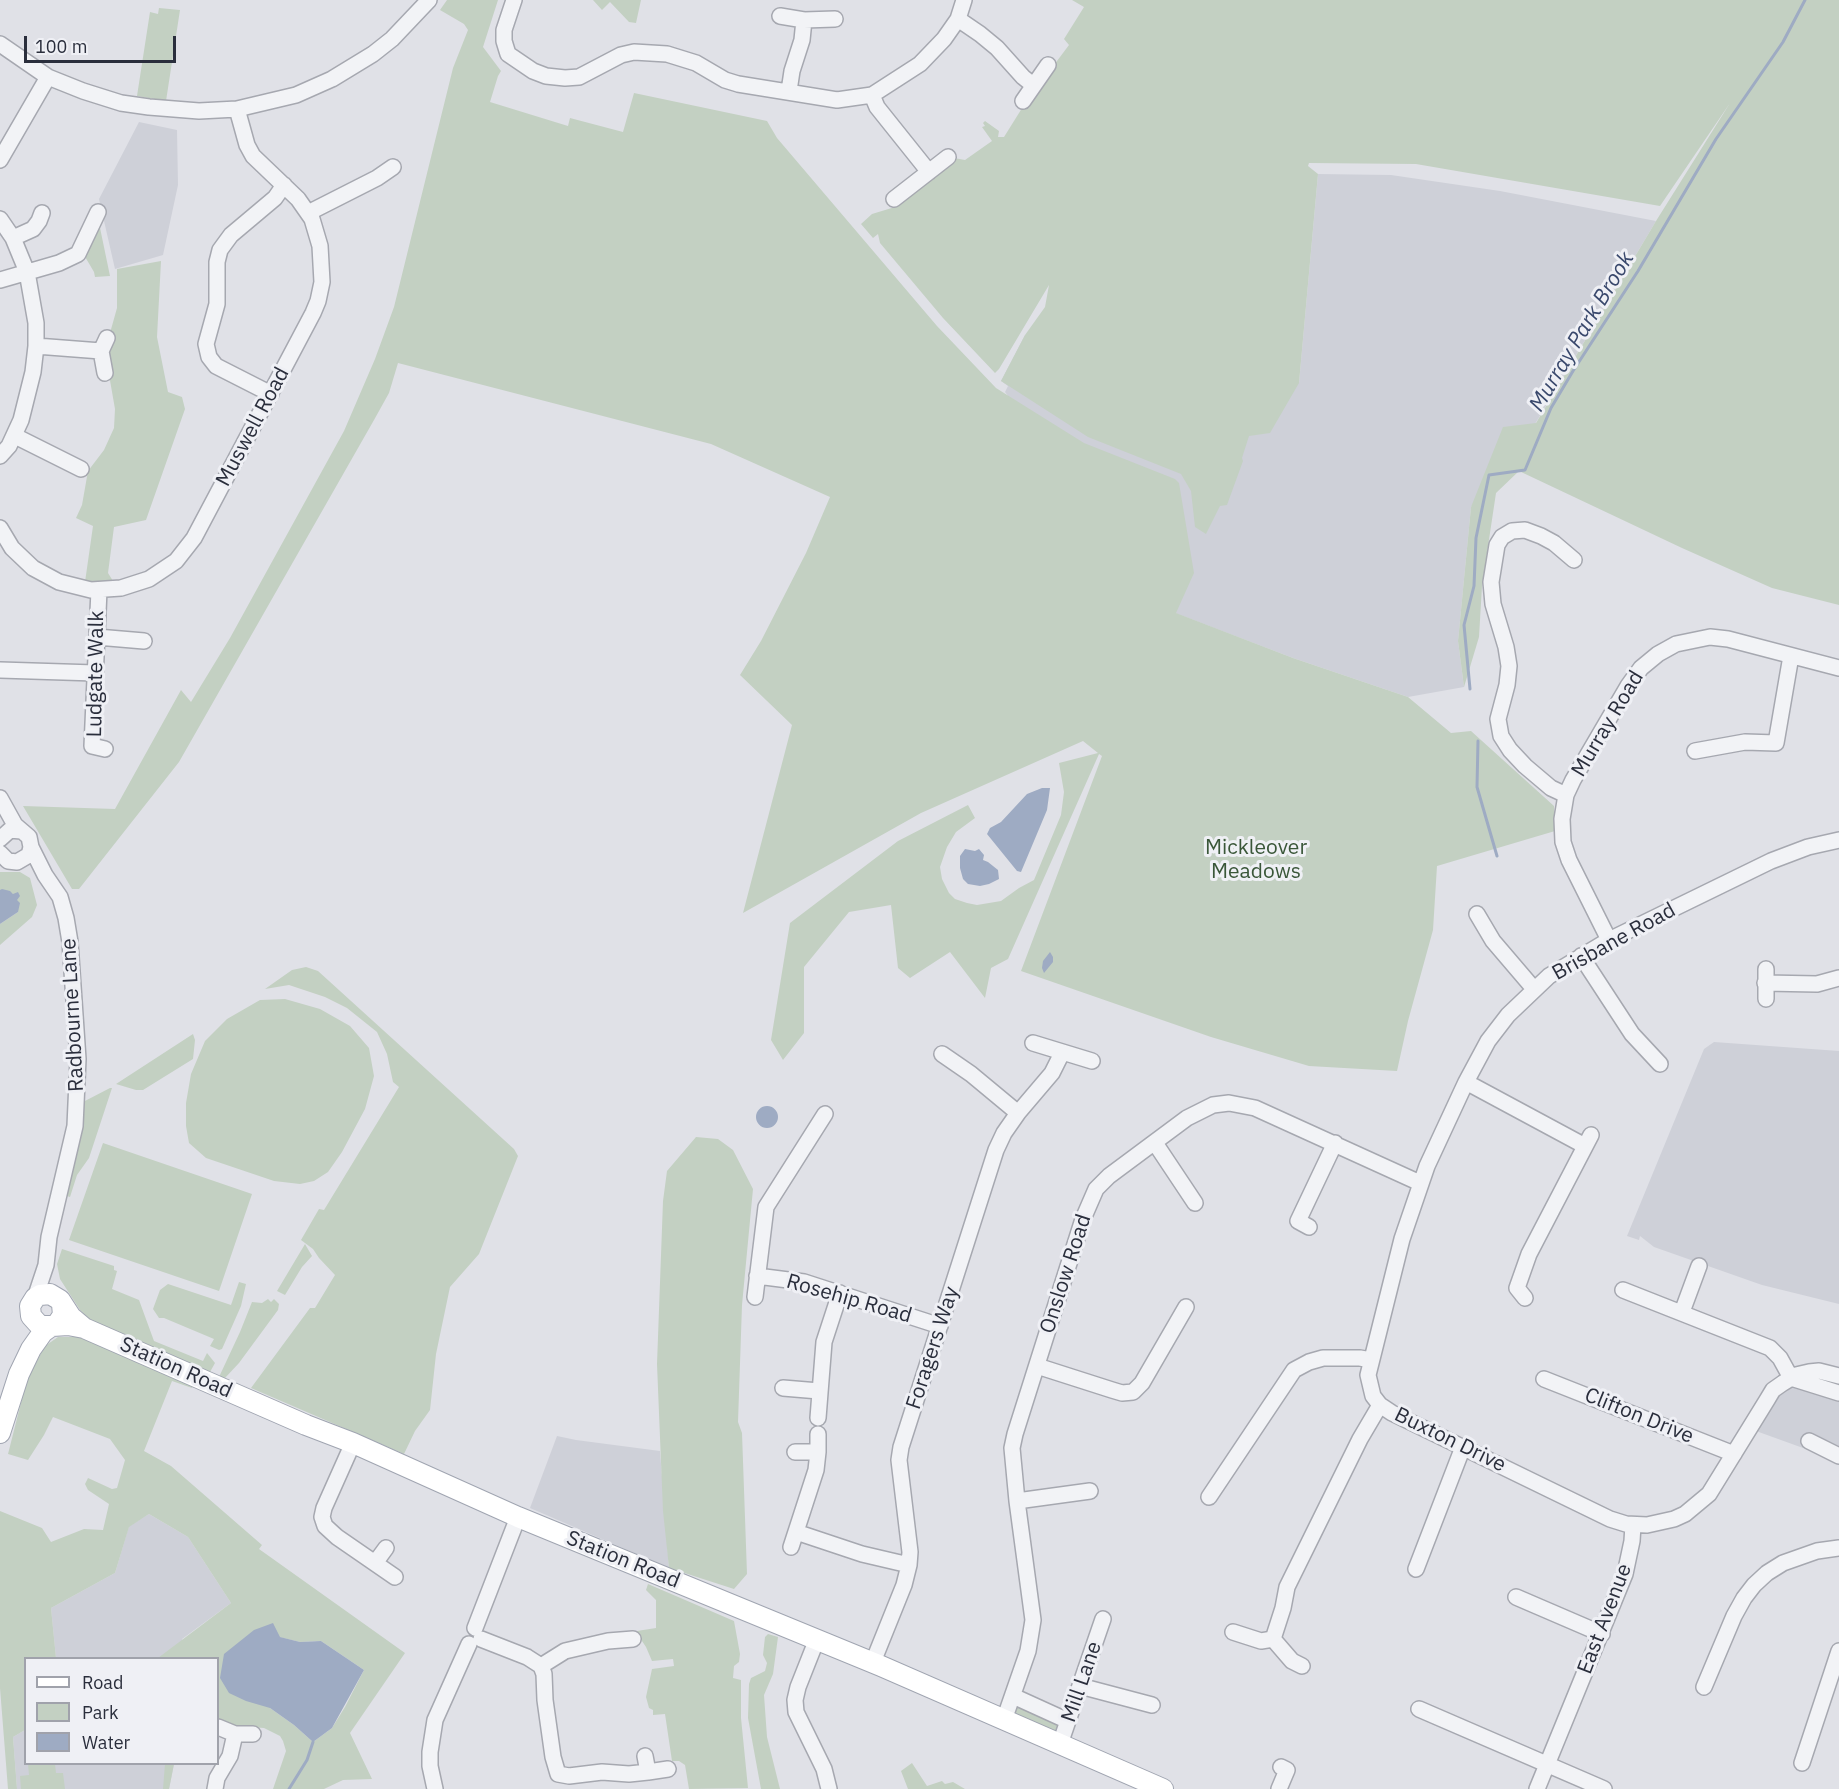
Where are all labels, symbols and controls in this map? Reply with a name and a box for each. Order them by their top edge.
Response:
scale bar [27,24,178,62]
text: 100 m [35,35,87,58]
water label: Murray Park Brook [1524,247,1640,417]
street label: Muswell Road [211,363,295,491]
street label: Ludgate Walk [82,610,110,738]
street label: Murray Road [1567,666,1649,782]
park label: Mickleover Meadows [1205,835,1307,885]
street label: Brisbane Road [1548,898,1680,986]
street label: Radbourne Lane [56,938,90,1092]
street label: Onslow Road [1035,1211,1097,1337]
street label: Rosehip Road [783,1269,915,1329]
street label: Foragers Way [901,1284,965,1412]
street label: Station Road [116,1332,236,1404]
street label: Clifton Drive [1581,1383,1697,1449]
street label: Buxton Drive [1390,1402,1510,1478]
street label: Station Road [562,1526,684,1594]
street label: East Avenue [1572,1560,1638,1678]
street label: Mill Lane [1056,1638,1108,1726]
legend [24,1657,219,1765]
text: Road [82,1671,123,1694]
text: Park [82,1701,118,1724]
text: Water [82,1731,130,1754]

